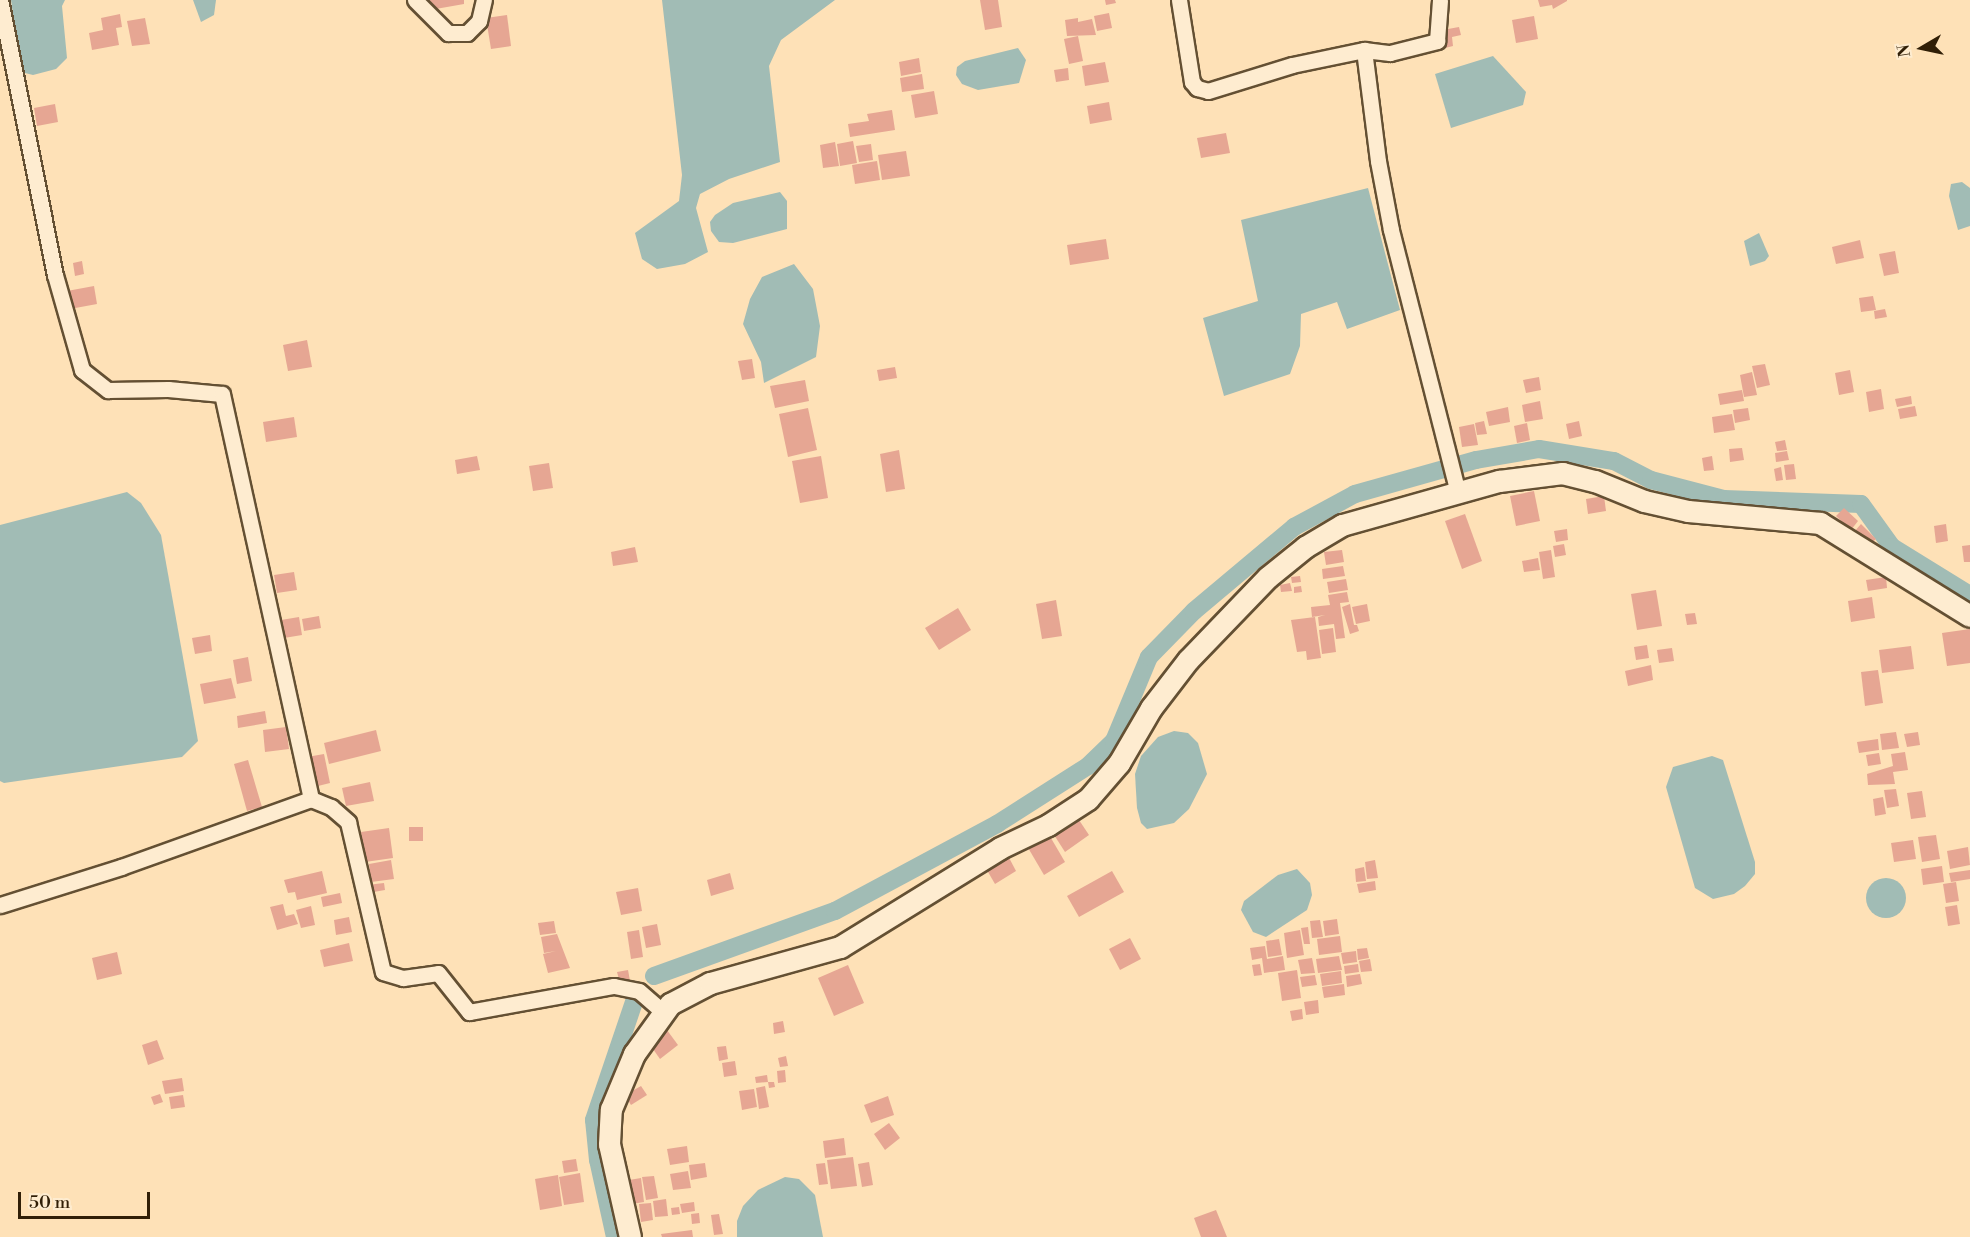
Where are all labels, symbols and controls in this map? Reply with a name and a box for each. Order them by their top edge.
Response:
north arrow [1892,18,1952,78]
text: N [1893,43,1915,59]
scale bar [21,1180,153,1218]
text: 50 m [29,1191,70,1214]

